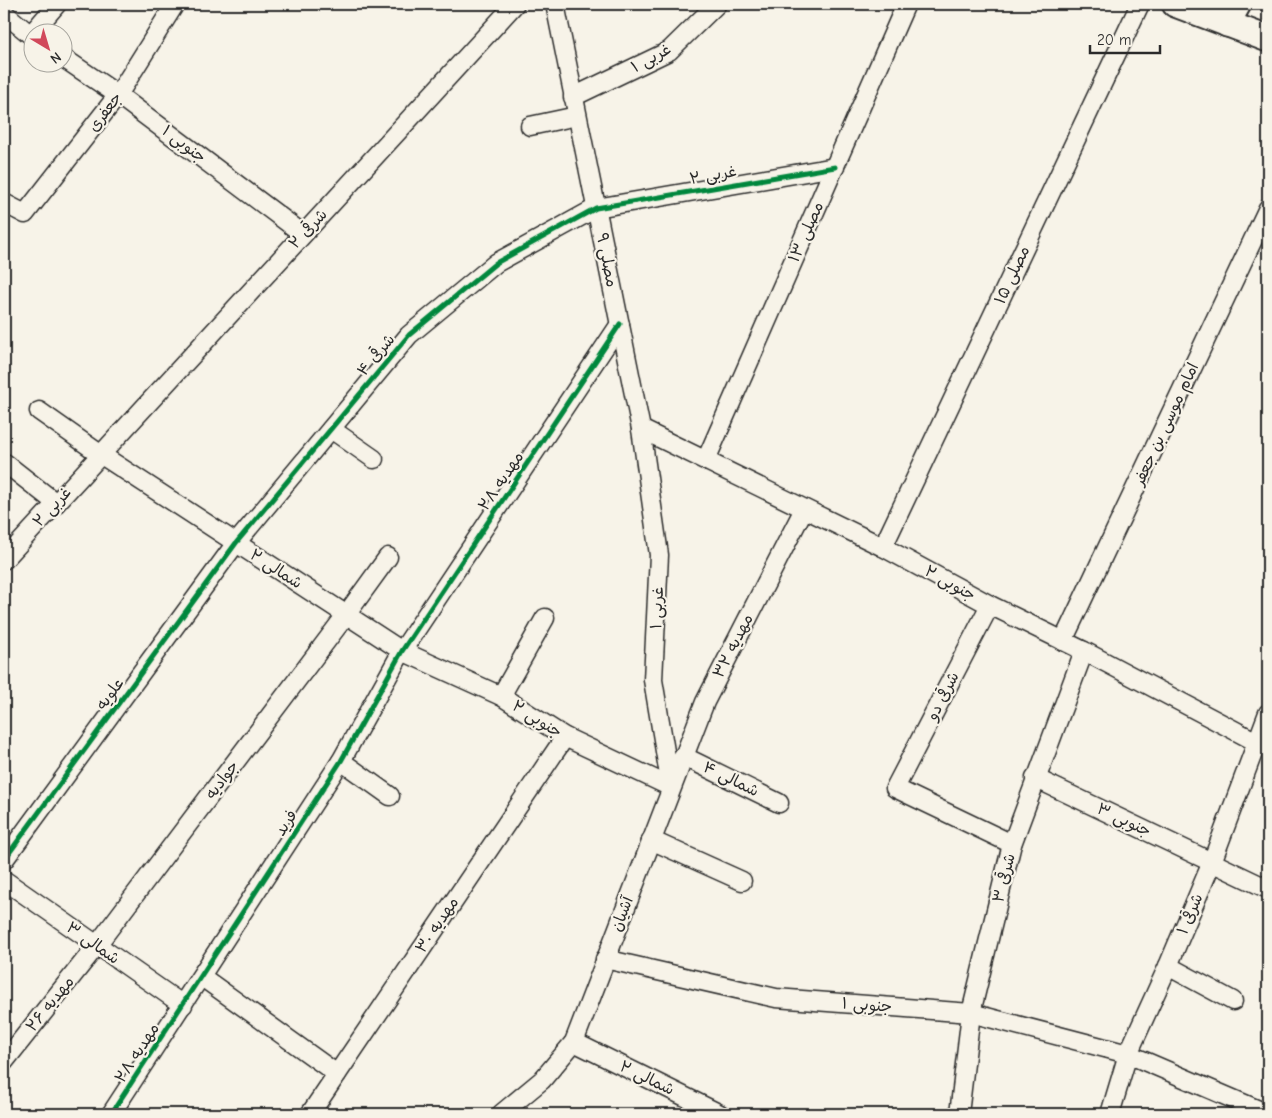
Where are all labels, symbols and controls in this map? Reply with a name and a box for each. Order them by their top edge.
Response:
north arrow [22,22,72,72]
scale bar [1090,22,1160,54]
text: 20 m [1097,31,1131,49]
street label: ۱ غربی [628,40,674,77]
text: N [47,48,65,67]
street label: جعفری [84,89,126,135]
street label: ۱ جنوبی [158,122,209,167]
street label: ۲ غربی [688,162,738,189]
street label: مصلی ۱۳ [785,199,828,265]
street label: ۲ شرقی [284,204,331,253]
street label: مصلی ۹ [592,231,621,289]
street label: مصلی ۱۵ [991,243,1034,307]
street label: ۴ شرقی [352,329,399,379]
street label: امام موسی بن جعفر [1129,360,1205,491]
street label: مهدیه ۲۸ [475,448,527,514]
street label: ۲ غربی [29,483,76,531]
street label: ۲ شمالی [246,546,305,593]
street label: جنوبی ۲ [921,562,979,605]
street label: ۱ غربی [647,586,668,630]
street label: مهدیه ۳۲ [709,611,757,681]
street label: شرقی دو [921,668,963,725]
street label: علویه [92,675,128,714]
street label: ۲ جنوبی [508,697,565,742]
street label: جوادیه [202,757,243,803]
street label: شمالی ۴ [700,758,762,801]
street label: جنوبی ۳ [1094,800,1154,841]
street label: فرید [271,807,301,839]
street label: شرقی ۳ [987,851,1019,904]
street label: شرقی ۱ [1172,890,1207,937]
street label: آشیان [607,893,637,934]
street label: مهدیه ۳۰ [412,894,462,956]
street label: ۳ شمالی [62,918,123,969]
street label: مهدیه ۲۶ [22,973,78,1035]
street label: جنوبی ۱ [841,994,893,1017]
street label: مهدیه ۲۸ [111,1020,163,1086]
street label: شمالی ۲ [616,1057,677,1100]

